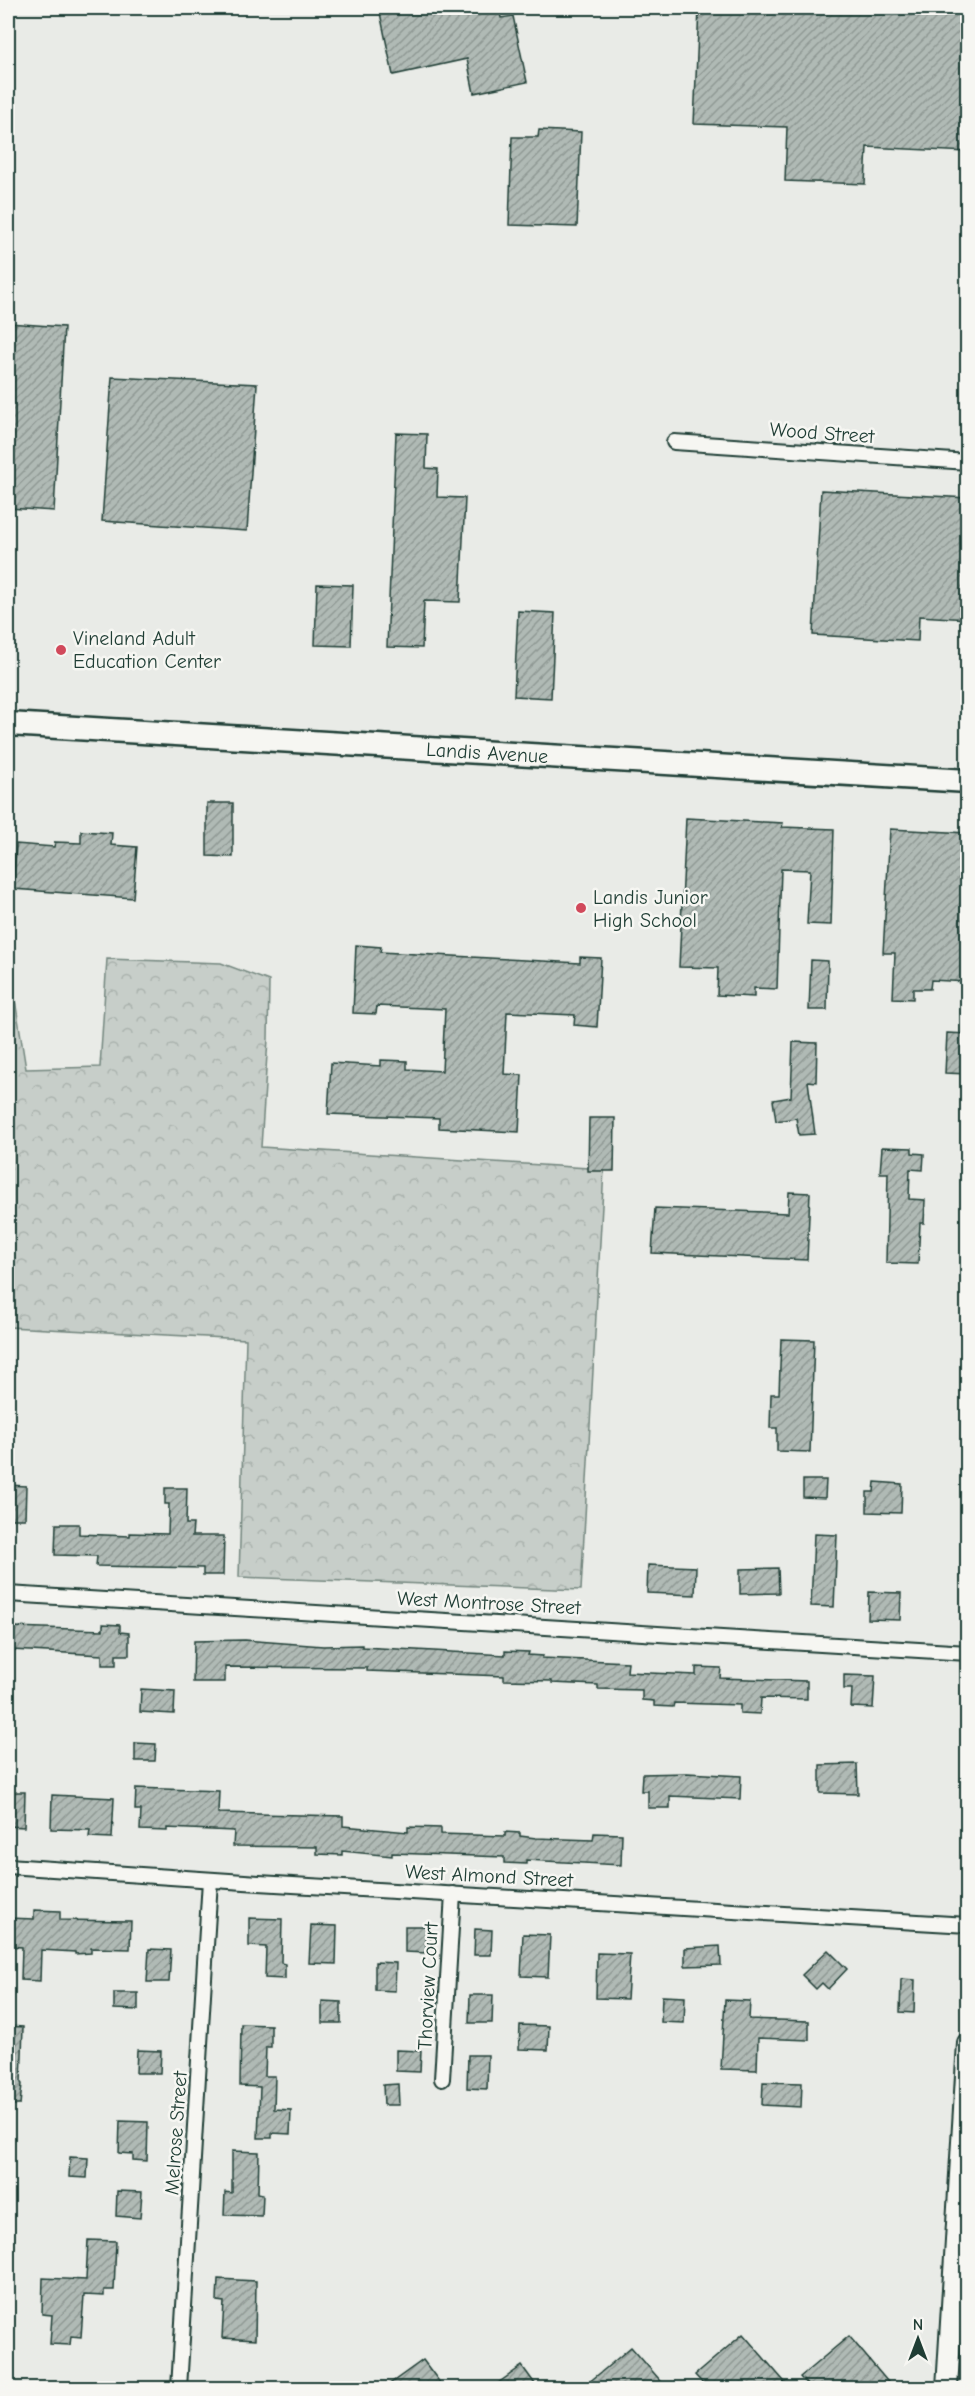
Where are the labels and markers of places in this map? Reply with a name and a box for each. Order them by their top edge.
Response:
place label: Vineland Adult Education Center [73,627,221,673]
marker: Vineland Adult Education Center [54,643,68,657]
place label: Landis Junior High School [593,886,708,932]
marker: Landis Junior High School [574,901,588,915]

